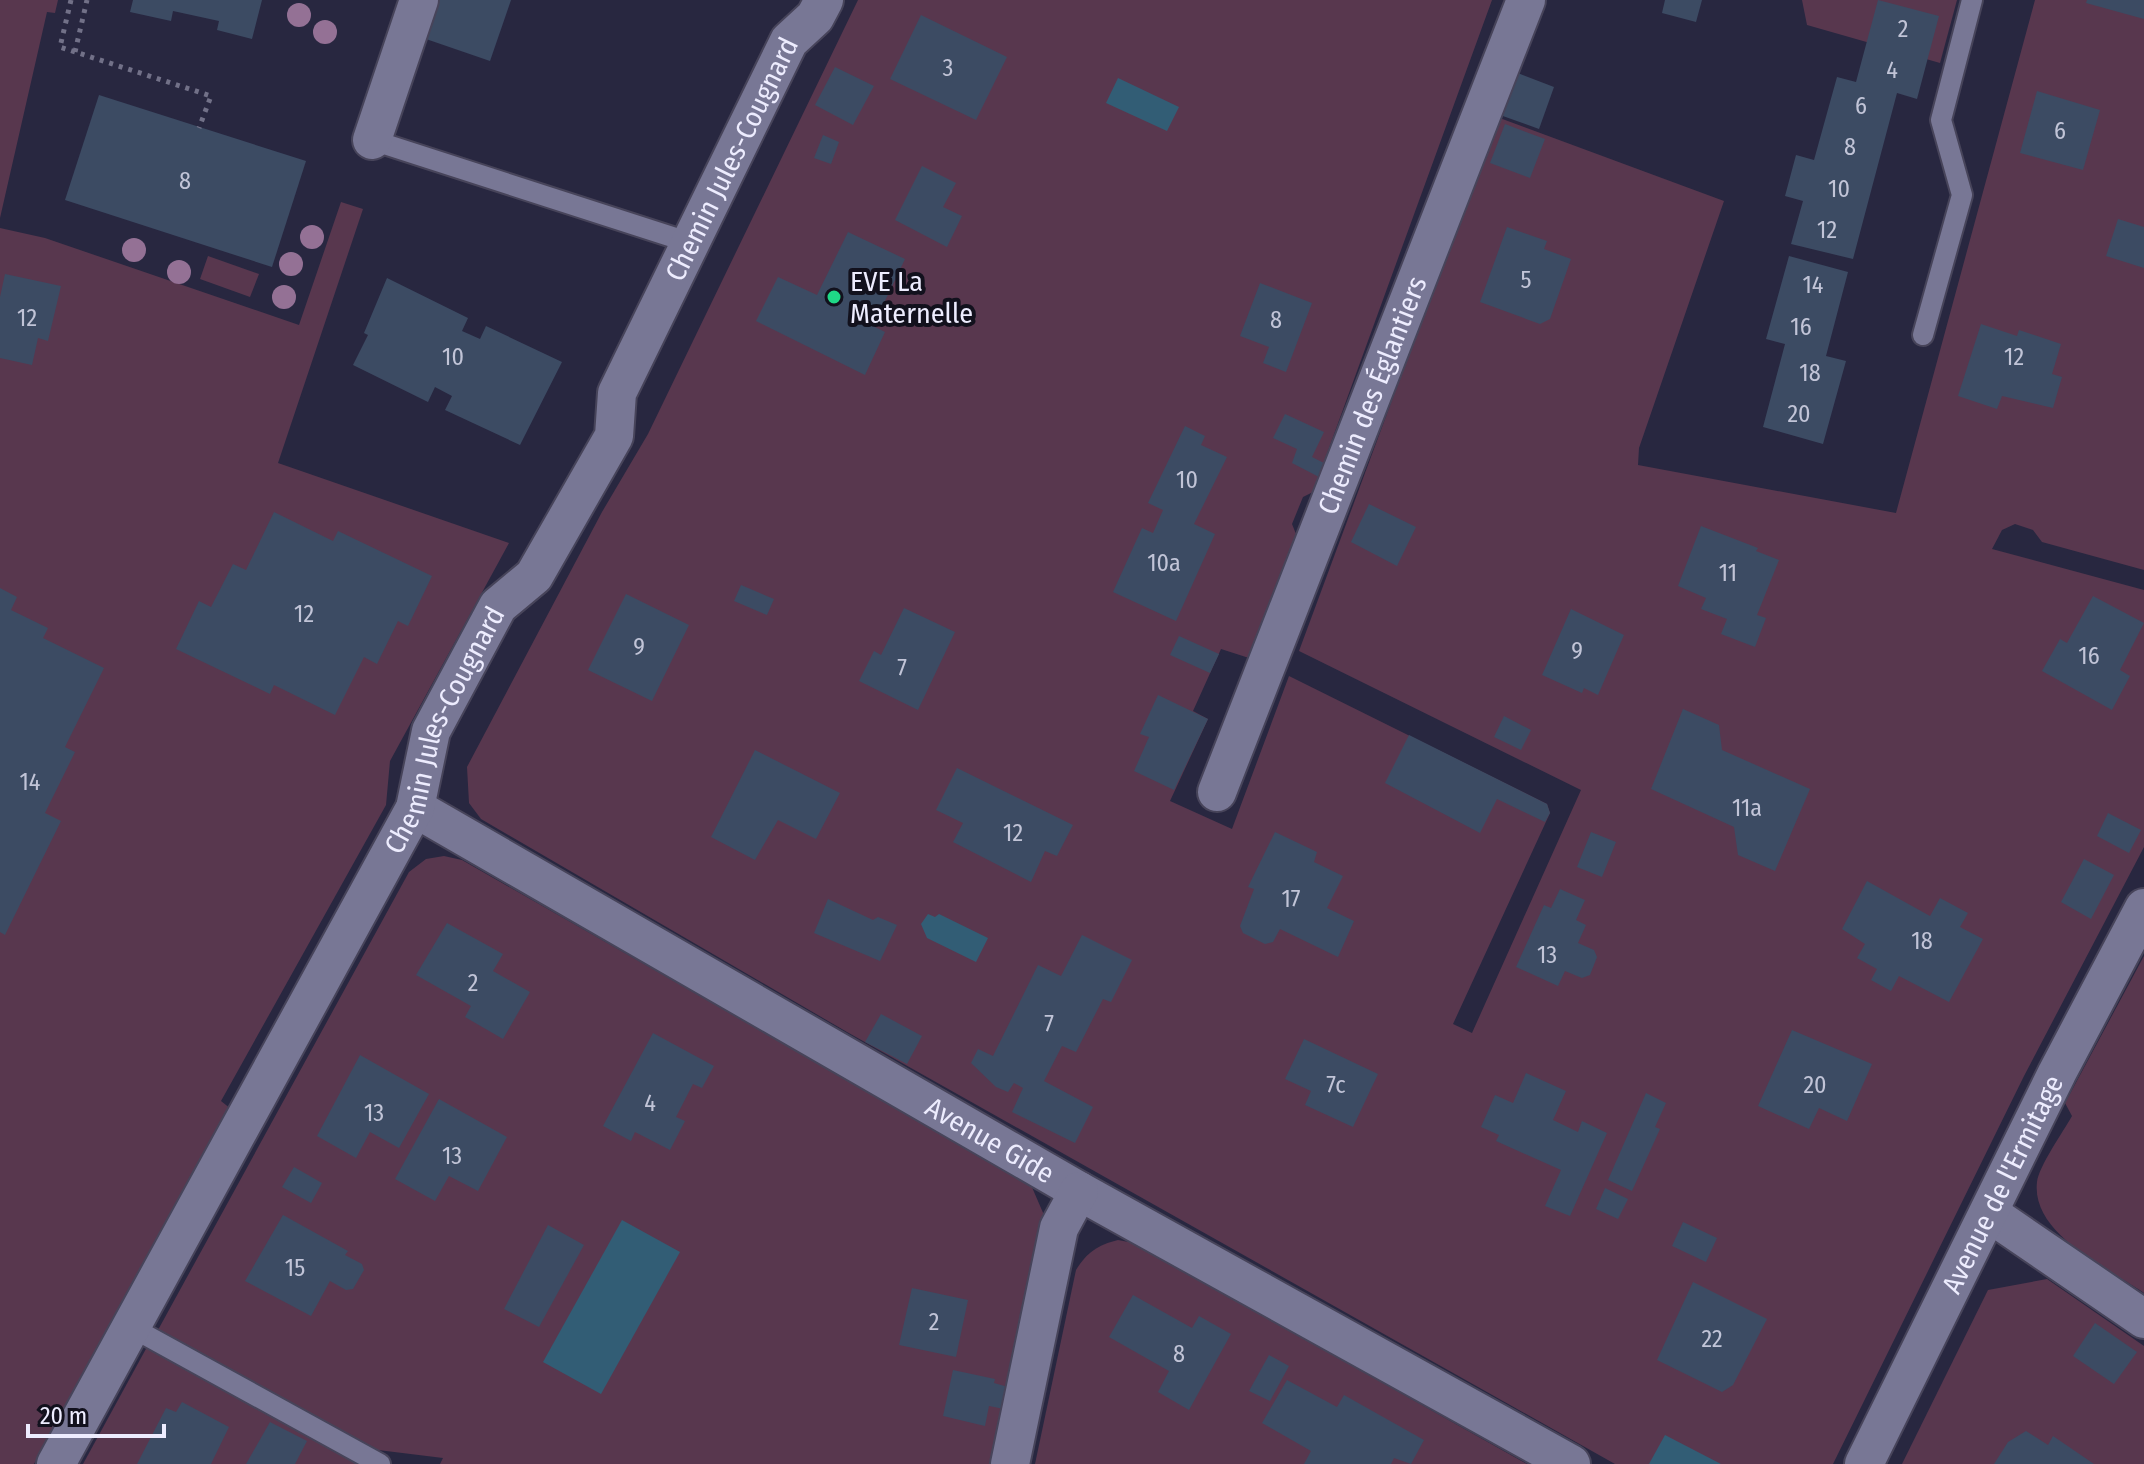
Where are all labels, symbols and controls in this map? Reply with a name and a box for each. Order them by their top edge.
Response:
house number: 2 [1898,15,1908,43]
street label: Chemin Jules-Cougnard [658,32,805,286]
house number: 3 [943,54,953,82]
house number: 4 [1886,56,1898,84]
house number: 6 [1855,92,1867,120]
house number: 6 [2054,117,2066,145]
house number: 8 [1844,133,1856,161]
house number: 8 [179,167,191,195]
house number: 10 [1828,175,1850,203]
house number: 12 [1817,216,1837,244]
place label: EVE La Maternelle [850,265,973,330]
house number: 5 [1520,266,1532,294]
house number: 14 [1803,271,1823,299]
street label: Chemin des Églantiers [1311,272,1434,519]
marker: EVE La Maternelle [825,288,843,306]
house number: 12 [17,304,37,332]
house number: 8 [1270,306,1282,334]
house number: 16 [1790,313,1812,341]
house number: 10 [442,343,464,371]
house number: 12 [2004,343,2024,371]
house number: 18 [1799,359,1821,387]
house number: 20 [1787,400,1811,428]
house number: 10 [1176,466,1198,494]
house number: 10a [1147,549,1181,577]
house number: 11 [1719,559,1737,587]
house number: 12 [294,600,314,628]
street label: Chemin Jules-Cougnard [377,601,512,859]
house number: 9 [633,633,645,661]
house number: 9 [1571,637,1583,665]
house number: 16 [2078,642,2100,670]
house number: 7 [897,654,907,682]
house number: 14 [20,768,40,796]
house number: 11a [1732,794,1762,822]
house number: 12 [1003,819,1023,847]
house number: 17 [1281,885,1301,913]
house number: 18 [1911,927,1933,955]
house number: 13 [1537,941,1557,969]
house number: 2 [468,969,478,997]
house number: 7 [1044,1010,1054,1038]
street label: Avenue de l'Ermitage [1935,1070,2070,1299]
house number: 7c [1326,1071,1346,1099]
house number: 20 [1803,1071,1827,1099]
house number: 4 [644,1089,656,1117]
street label: Avenue Gide [920,1090,1060,1190]
house number: 13 [364,1099,384,1127]
house number: 13 [442,1142,462,1170]
house number: 15 [285,1254,305,1282]
house number: 2 [929,1308,939,1336]
house number: 22 [1701,1325,1723,1353]
house number: 8 [1173,1340,1185,1368]
scale bar [28,1388,164,1438]
text: 20 m [40,1402,87,1430]

